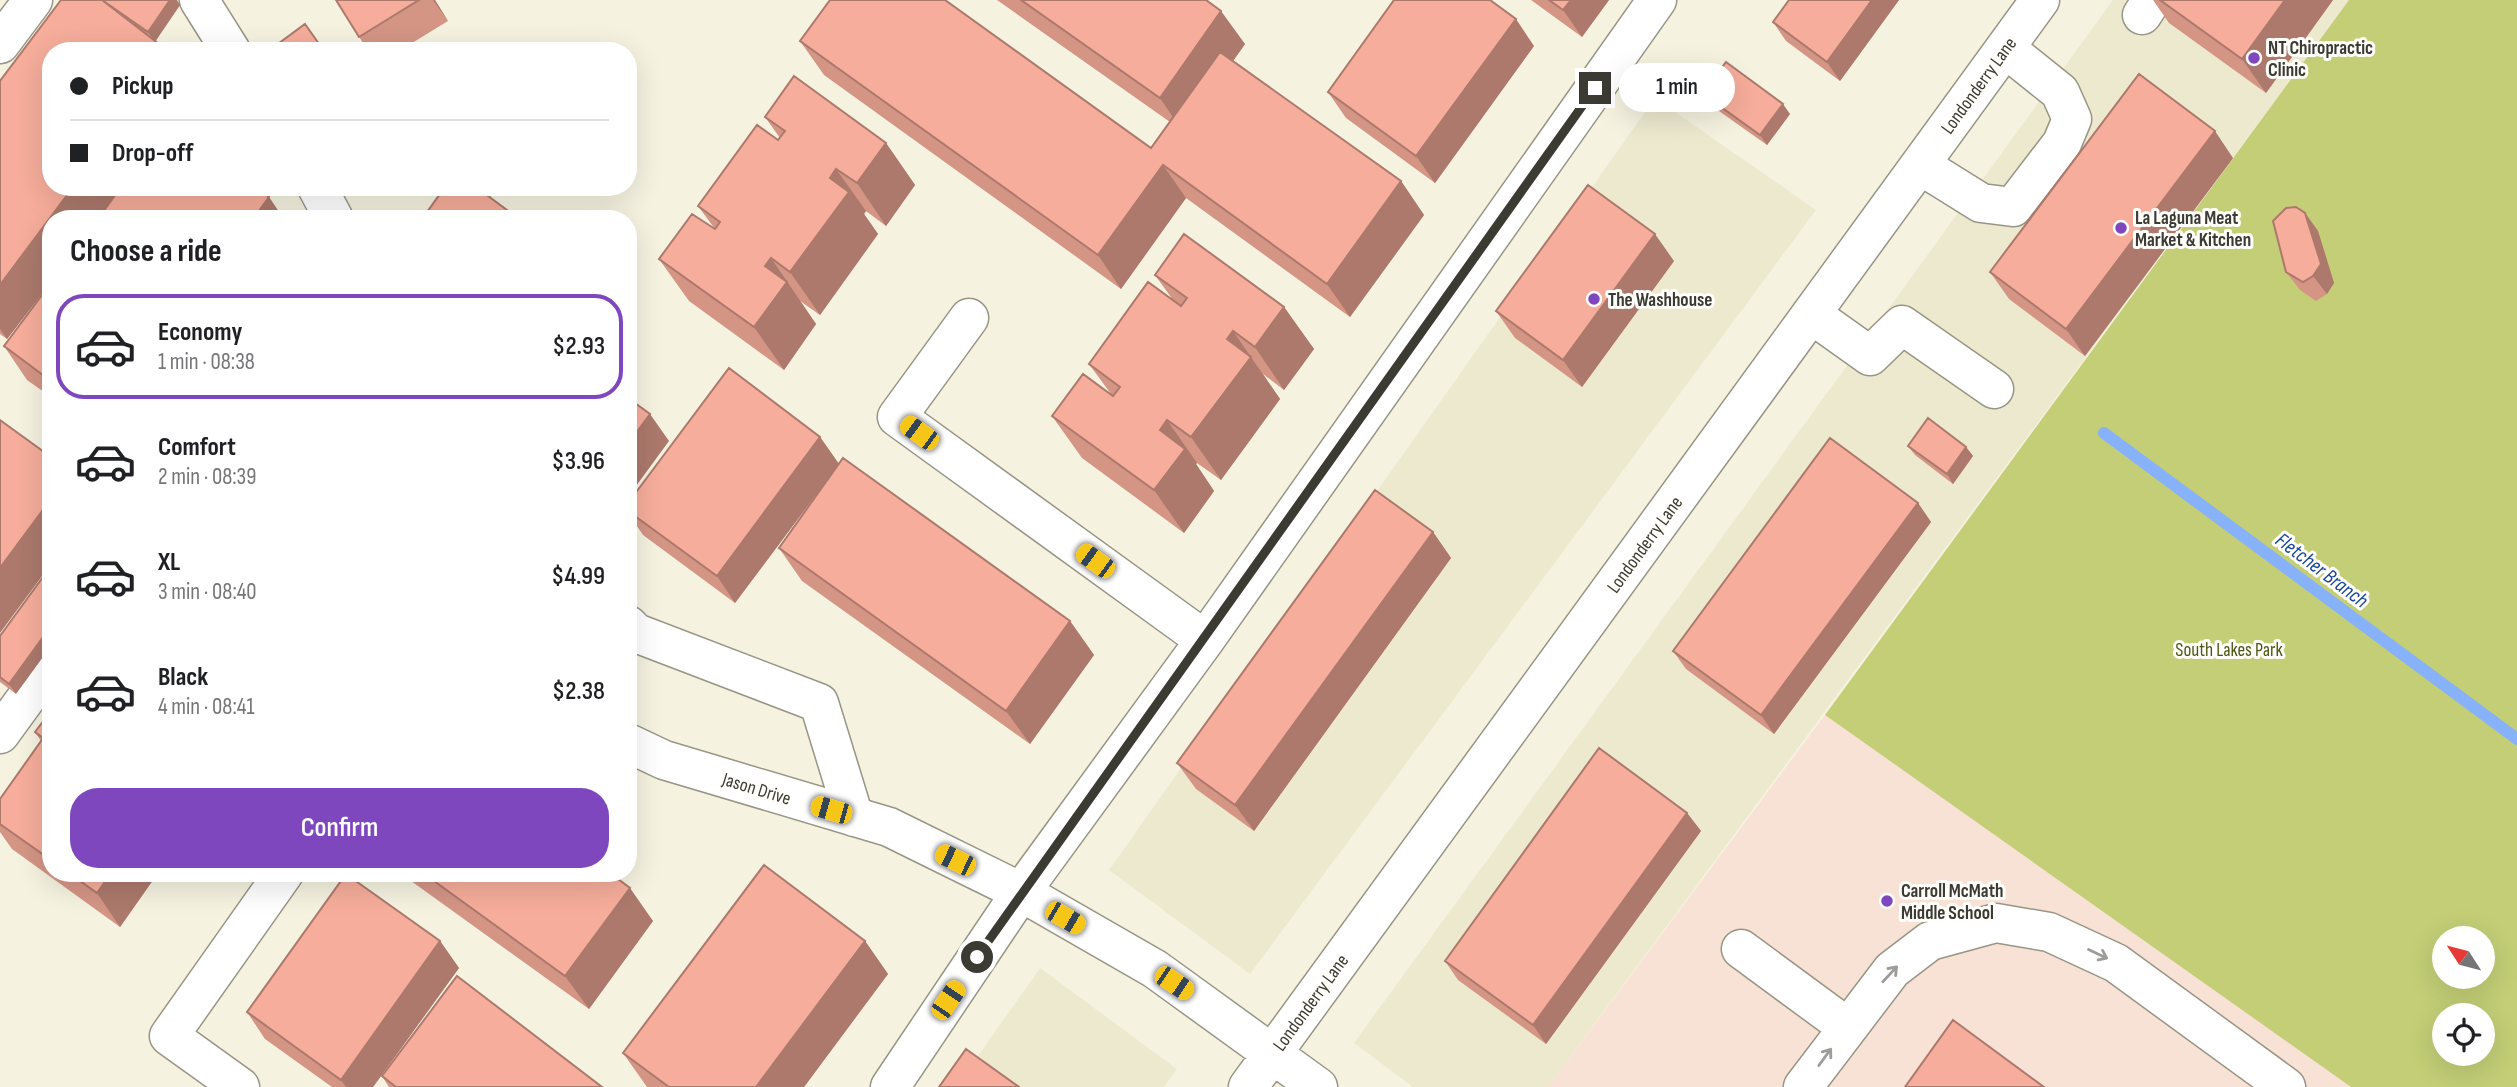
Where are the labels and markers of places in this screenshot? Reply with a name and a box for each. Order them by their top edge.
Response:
place label: NT Chiropractic Clinic [2268,37,2373,82]
marker: NT Chiropractic Clinic [2246,50,2262,66]
place label: La Laguna Meat Market & Kitchen [2135,207,2251,252]
marker: La Laguna Meat Market & Kitchen [2113,220,2129,236]
place label: The Washhouse [1608,289,1712,312]
marker: The Washhouse [1586,291,1602,307]
place label: Carroll McMath Middle School [1901,880,2003,925]
marker: Carroll McMath Middle School [1879,893,1895,909]

